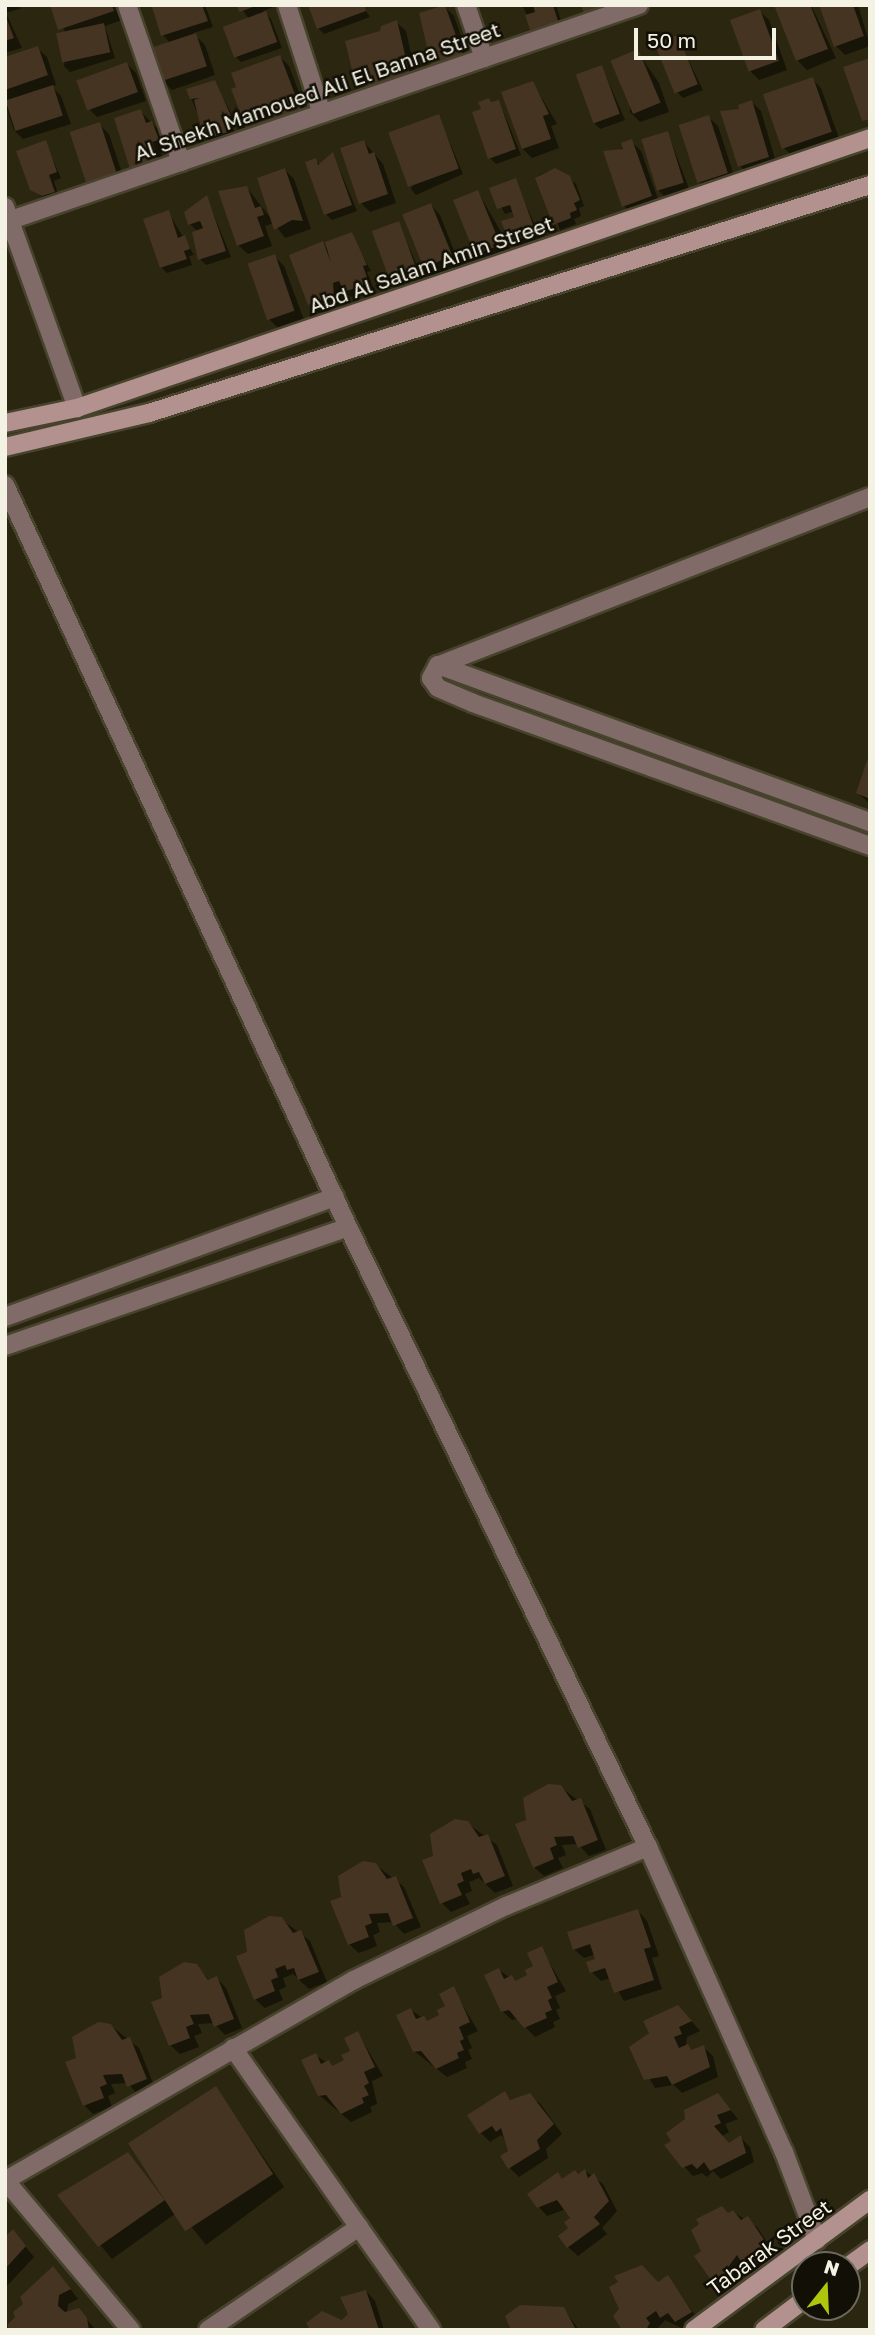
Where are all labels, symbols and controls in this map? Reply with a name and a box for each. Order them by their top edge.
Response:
scale bar [637,14,779,58]
street label: Al Shekh Mamoued Ali El Banna Street [131,16,503,166]
text: 50 m [647,27,696,53]
street label: Abd Al Salam Amin Street [305,210,557,318]
street label: Tabarak Street [702,2194,836,2300]
north arrow [791,2251,861,2321]
text: N [822,2254,842,2281]

